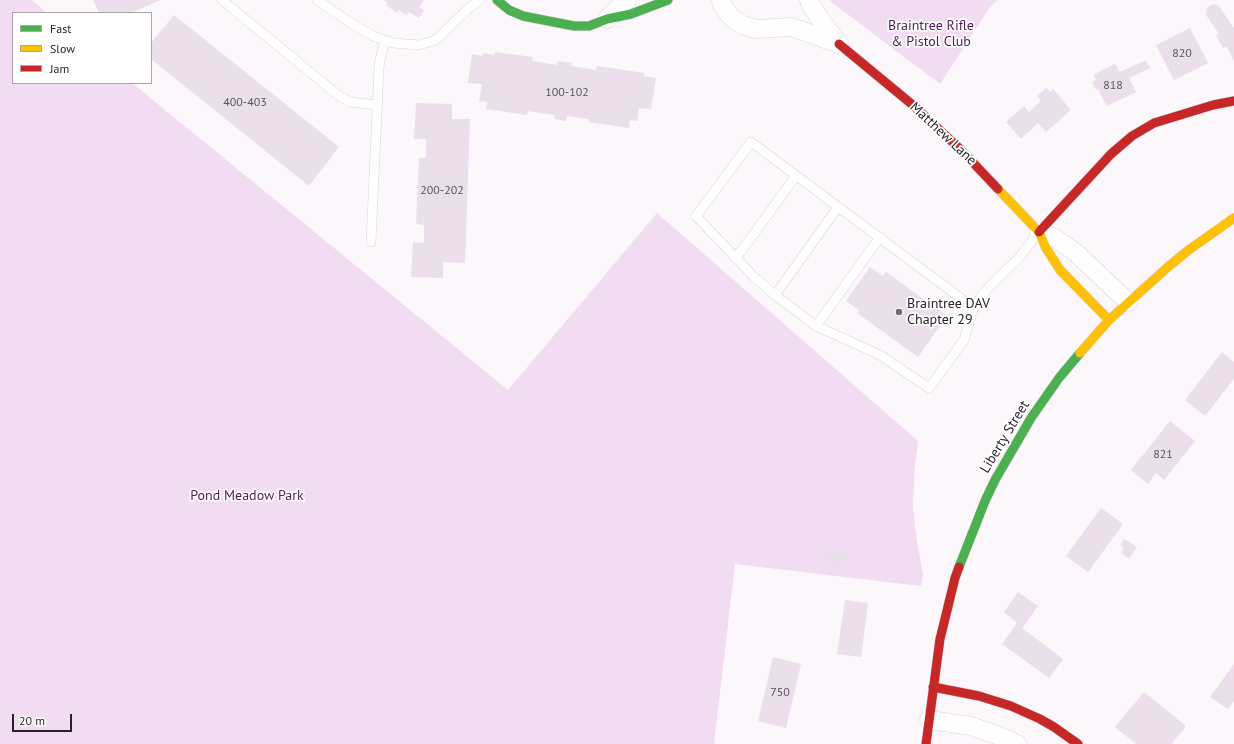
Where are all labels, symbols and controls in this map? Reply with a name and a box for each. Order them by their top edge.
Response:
legend [12,12,152,84]
park label: Braintree Rifle & Pistol Club [888,18,974,50]
text: Fast [50,21,71,36]
text: Slow [50,41,75,56]
house number: 820 [1172,47,1192,61]
text: Jam [50,61,69,76]
house number: 818 [1103,79,1123,93]
house number: 100-102 [545,86,589,100]
house number: 400-403 [223,96,267,110]
street label: Matthew Lane [906,99,980,169]
house number: 200-202 [420,184,464,198]
place label: Braintree DAV Chapter 29 [907,296,990,328]
marker: Braintree DAV Chapter 29 [894,307,904,317]
street label: Liberty Street [977,398,1033,476]
house number: 821 [1153,448,1173,462]
park label: Pond Meadow Park [190,488,304,504]
house number: 750 [770,686,790,700]
scale bar [14,706,74,732]
text: 20 m [19,713,45,728]

